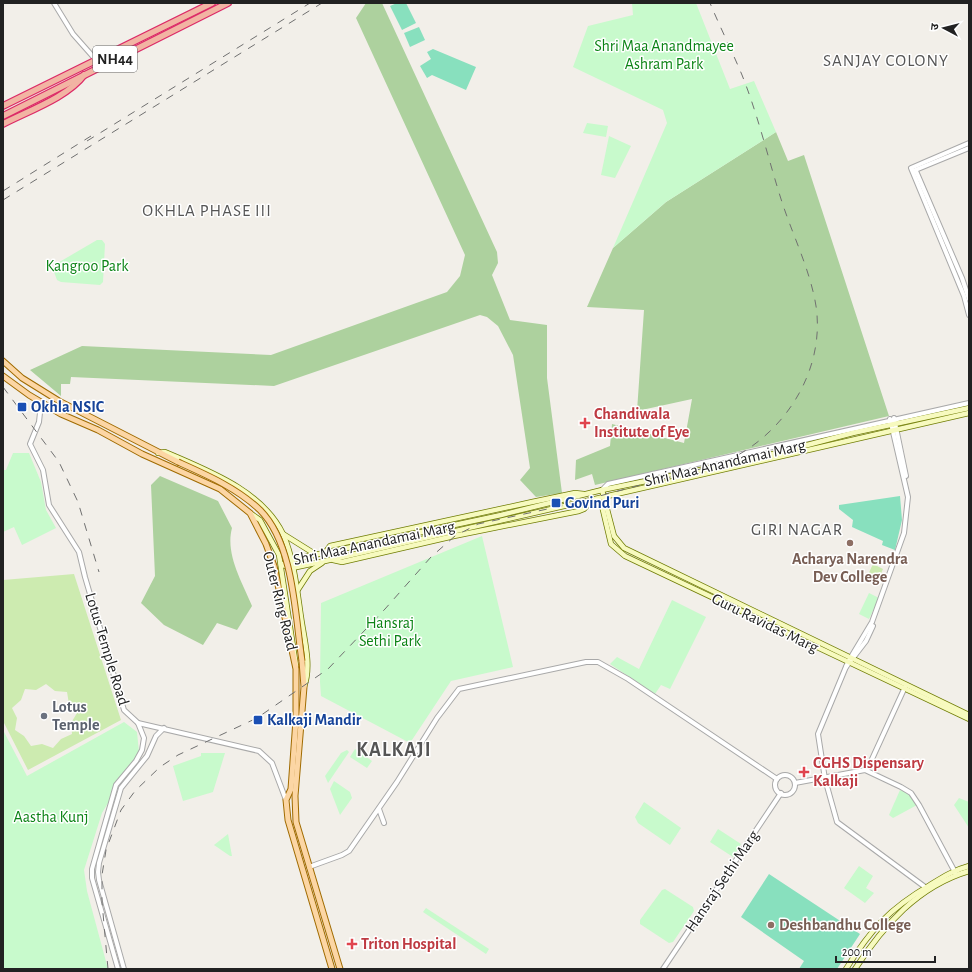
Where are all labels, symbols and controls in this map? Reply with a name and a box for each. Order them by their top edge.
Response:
north arrow [924,8,964,48]
text: उ [929,22,940,31]
park label: Shri Maa Anandmayee Ashram Park [594,38,734,72]
road number: NH44 [93,46,137,72]
district label: SANJAY COLONY [823,52,949,69]
district label: OKHLA PHASE III [142,202,272,219]
park label: Kangroo Park [46,258,129,274]
place label: Okhla NSIC [31,399,105,415]
marker: Okhla NSIC [16,401,28,413]
place label: Chandiwala Institute of Eye [594,406,690,441]
marker: Chandiwala Institute of Eye [579,417,591,429]
street label: Shri Maa Anandamai Marg [643,437,807,489]
place label: Govind Puri [565,495,639,511]
marker: Govind Puri [550,497,562,509]
street label: Shri Maa Anandamai Marg [292,518,456,568]
district label: GIRI NAGAR [751,521,843,538]
marker: Acharya Narendra Dev College [845,538,855,548]
street label: Outer Ring Road [260,550,300,652]
place label: Acharya Narendra Dev College [792,551,908,585]
street label: Guru Ravidas Marg [709,590,821,656]
street label: Lotus Temple Road [82,591,132,707]
park label: Hansraj Sethi Park [359,615,422,649]
place label: Lotus Temple [52,699,100,733]
marker: Lotus Temple [39,711,49,721]
place label: Kalkaji Mandir [267,712,362,729]
marker: Kalkaji Mandir [252,714,264,726]
district label: KALKAJI [356,740,432,760]
place label: CGHS Dispensary Kalkaji [813,755,925,790]
marker: CGHS Dispensary Kalkaji [798,766,810,778]
park label: Aastha Kunj [13,809,89,826]
street label: Hansraj Sethi Marg [682,827,763,935]
place label: Deshbandhu College [779,917,911,933]
marker: Deshbandhu College [766,920,776,930]
place label: Triton Hospital [361,936,457,952]
marker: Triton Hospital [346,938,358,950]
scale bar [836,938,935,964]
text: 200 m [842,946,872,958]

